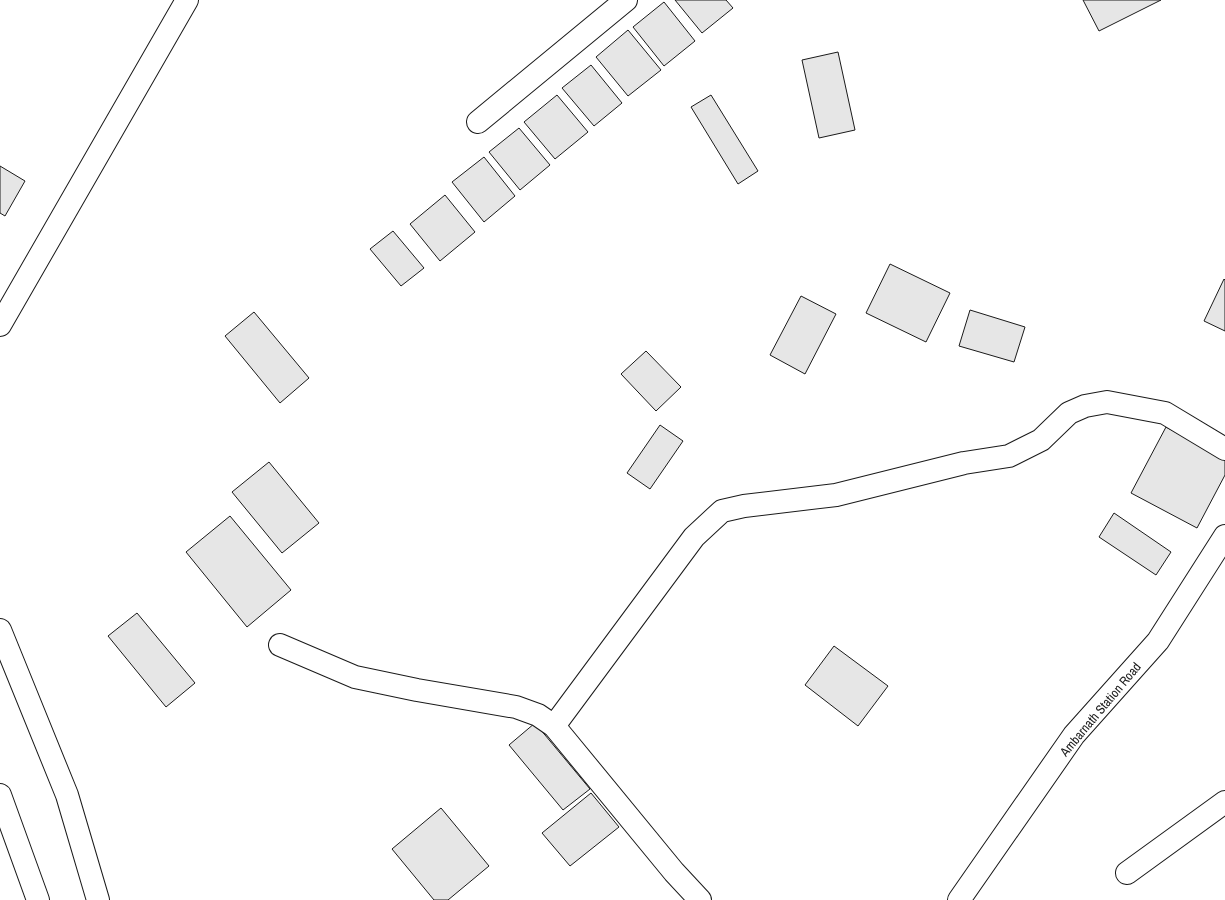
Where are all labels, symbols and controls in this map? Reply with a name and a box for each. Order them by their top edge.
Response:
street label: Ambarnath Station Road [1056,659,1145,760]

